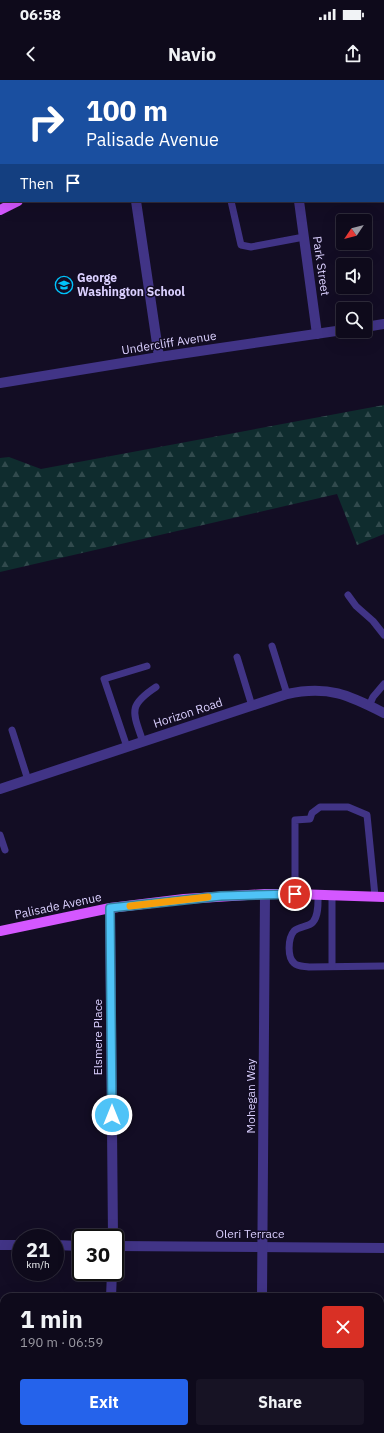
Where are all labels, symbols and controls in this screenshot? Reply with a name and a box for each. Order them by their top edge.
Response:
text: 06:58 [20,5,61,24]
icon: back [20,43,42,65]
text: Navio [168,43,216,66]
icon: share [342,43,364,65]
text: 100 m [86,92,168,129]
icon: right [20,96,72,148]
text: Palisade Avenue [86,128,219,151]
icon: arrive [62,172,84,194]
text: Then [20,174,54,193]
north arrow [336,214,372,250]
map controls [336,214,372,338]
street label: Park Street [310,235,333,297]
button: sound [336,258,372,294]
place label: George Washington School [77,270,185,299]
school or university icon: George Washington School [54,275,74,295]
button: search [336,302,372,338]
street label: Undercliff Avenue [120,328,218,357]
street label: Horizon Road [151,694,224,731]
pin [278,877,312,911]
icon: arrive [284,883,306,905]
street label: Palisade Avenue [13,889,103,922]
street label: Elsmere Place [90,998,105,1075]
street label: Mohegan Way [243,1058,258,1134]
position arrow [91,1094,133,1136]
street label: Oleri Terrace [216,1226,285,1241]
speed limit sign: 30 [72,1229,124,1281]
text: 21 [26,1236,50,1263]
text: km/h [26,1258,50,1271]
text: 1 min [20,1303,83,1335]
button: close [322,1306,364,1348]
text: 190 m · 06:59 [20,1334,103,1351]
button: Exit [20,1379,188,1425]
button: Share [196,1379,364,1425]

